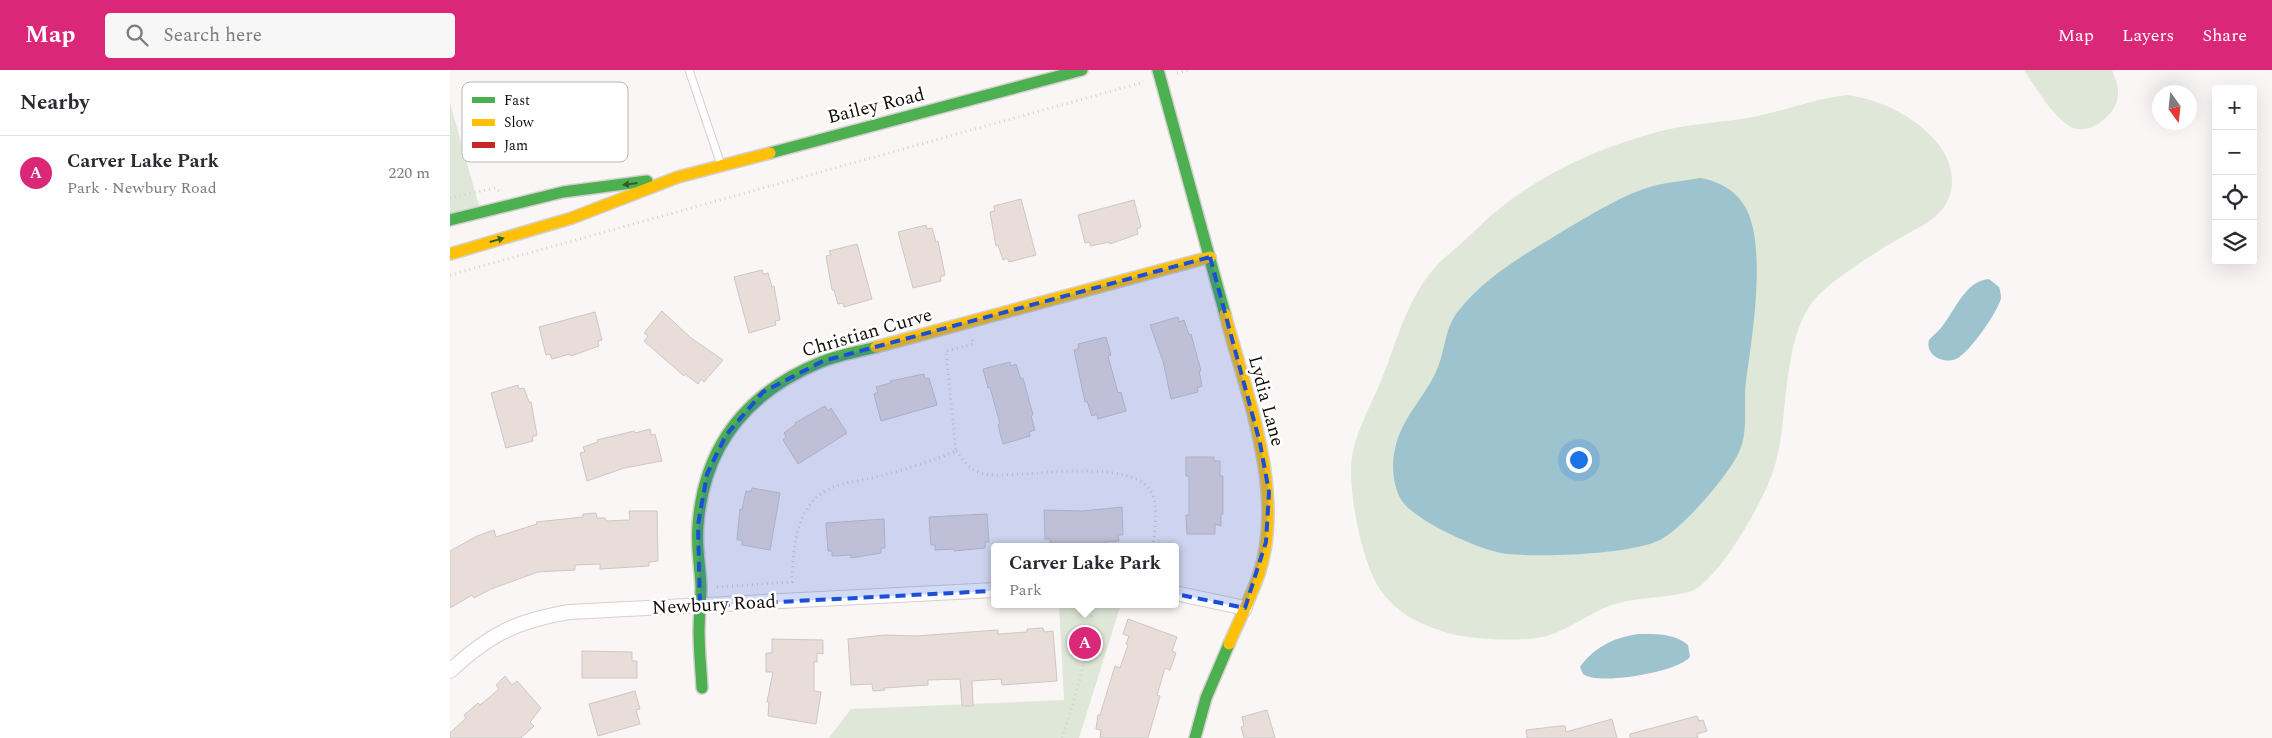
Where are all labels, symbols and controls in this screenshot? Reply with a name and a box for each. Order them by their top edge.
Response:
search box [105,13,455,58]
text: Map [25,17,75,53]
icon: search [123,21,151,49]
text: Search here [163,21,262,50]
text: Map [2058,22,2094,49]
text: Layers [2122,22,2174,49]
text: Share [2202,22,2247,49]
street label: Bailey Road [824,80,928,132]
legend [462,82,628,162]
north arrow [2152,85,2197,130]
map controls [2212,85,2257,265]
button: + [2212,85,2257,130]
text: Nearby [20,87,90,119]
text: Fast [504,90,530,111]
text: Slow [504,112,534,133]
button: − [2212,130,2257,175]
text: Jam [504,135,528,156]
text: Carver Lake Park [67,147,219,176]
text: A [30,161,42,185]
text: 220 m [388,161,430,185]
button: locate [2212,175,2257,220]
text: Park · Newbury Road [67,176,217,200]
one-way arrow [622,180,638,188]
button: layers [2212,220,2257,265]
one-way arrow [489,236,504,244]
street label: Christian Curve [798,301,936,365]
street label: Lydia Lane [1240,352,1292,450]
your location [1566,447,1592,473]
popup [991,543,1179,608]
text: Carver Lake Park [1009,549,1161,578]
text: Park [1009,578,1042,602]
street label: Newbury Road [651,587,777,623]
pin: A [1069,624,1101,662]

